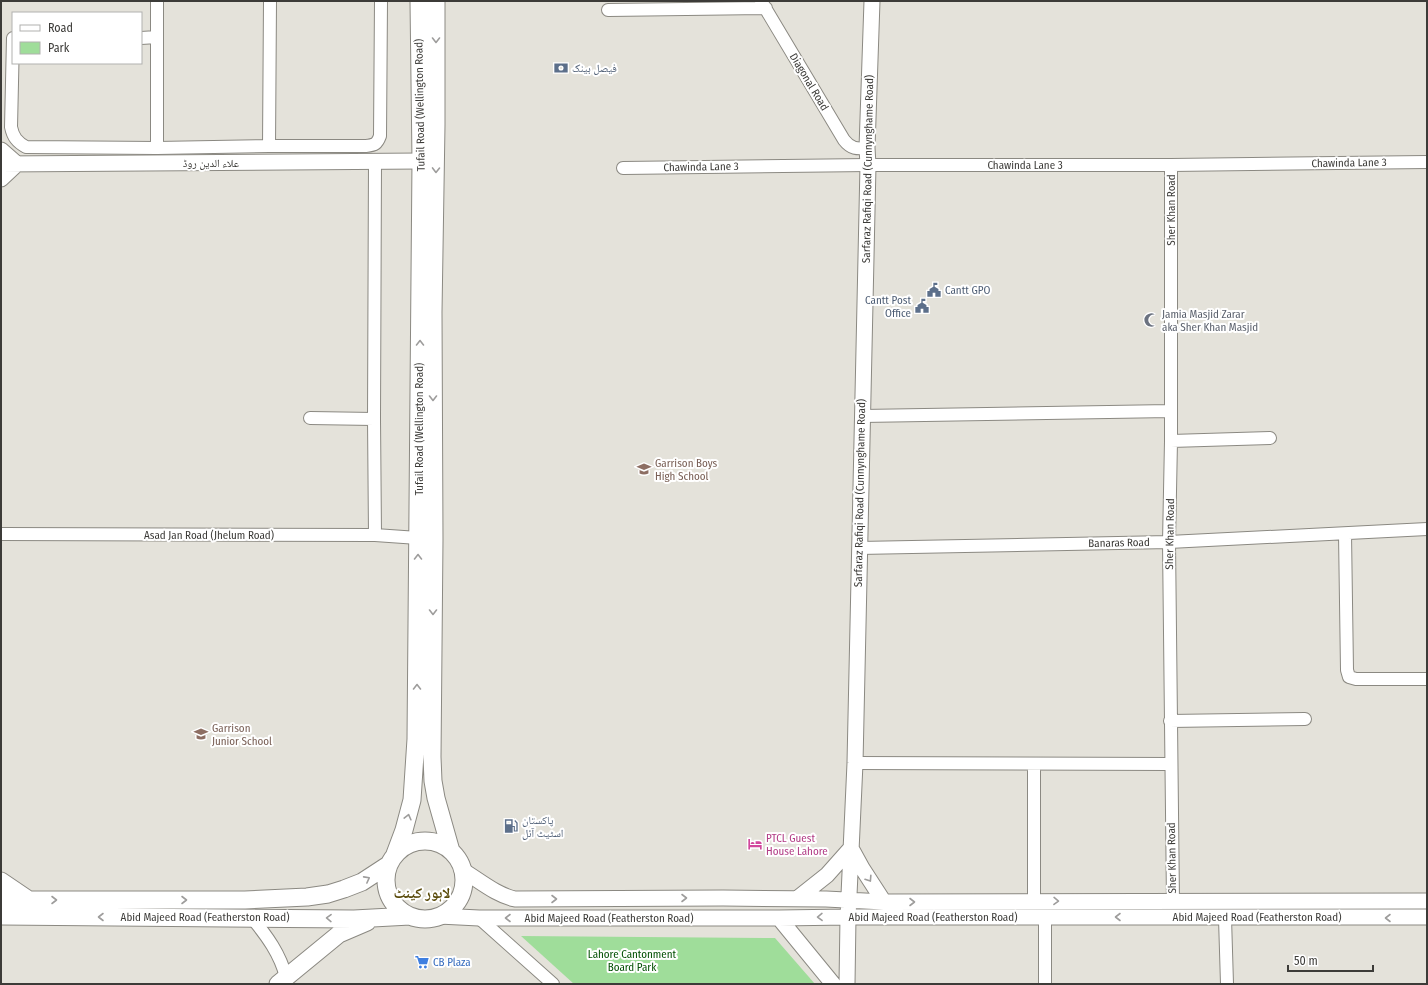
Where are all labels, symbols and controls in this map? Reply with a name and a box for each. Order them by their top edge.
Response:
legend [12,12,142,64]
text: Road [48,21,73,35]
one-way arrow [432,37,440,43]
street label: Tufail Road (Wellington Road) [412,39,428,171]
text: Park [48,41,70,55]
street label: Diagonal Road [787,51,831,113]
bank icon: فیصل بینک [553,60,569,76]
place label: فیصل بینک [572,62,617,75]
street label: Sarfaraz Rafiqi Road (Cunnynghame Road) [860,75,876,263]
street label: Chawinda Lane 3 [1311,156,1387,170]
street label: علاء الدین روڈ [183,157,240,170]
street label: Chawinda Lane 3 [987,159,1063,172]
street label: Chawinda Lane 3 [663,160,739,174]
one-way arrow [431,167,440,173]
street label: Sher Khan Road [1165,174,1178,246]
public building icon: Cantt GPO [926,282,942,298]
place label: Cantt GPO [945,284,990,297]
place label: Cantt Post Office [865,294,911,320]
public building icon: Cantt Post Office [914,298,930,314]
place label: Jamia Masjid Zarar aka Sher Khan Masjid [1162,308,1258,334]
mosque icon: Jamia Masjid Zarar aka Sher Khan Masjid [1143,312,1159,328]
one-way arrow [415,340,424,346]
street label: Tufail Road (Wellington Road) [413,363,426,495]
one-way arrow [429,395,437,401]
street label: Sarfaraz Rafiqi Road (Cunnynghame Road) [852,399,868,587]
place label: Garrison Boys High School [655,457,718,483]
school or university icon: Garrison Boys High School [636,461,652,477]
street label: Sher Khan Road [1163,498,1177,570]
street label: Asad Jan Road (Jhelum Road) [144,529,274,542]
street label: Banaras Road [1088,536,1150,550]
one-way arrow [414,554,422,560]
one-way arrow [429,609,437,615]
one-way arrow [413,684,421,690]
place label: Garrison Junior School [212,722,272,748]
school or university icon: Garrison Junior School [193,726,209,742]
one-way arrow [403,813,412,820]
place label: پاکستان اسٹیٹ آئل [522,814,564,840]
fuel station icon: پاکستان اسٹیٹ آئل [503,818,519,834]
street label: Sher Khan Road [1165,822,1179,894]
place label: PTCL Guest House Lahore [766,832,828,858]
hotel icon: PTCL Guest House Lahore [747,836,763,852]
one-way arrow [864,875,872,882]
one-way arrow [363,876,370,884]
district label: لاہور کینٹ [393,884,451,902]
one-way arrow [681,894,687,902]
one-way arrow [551,895,557,903]
one-way arrow [51,896,57,904]
one-way arrow [181,896,187,904]
one-way arrow [1053,897,1059,905]
one-way arrow [909,898,915,906]
street label: Abid Majeed Road (Featherston Road) [121,911,289,924]
street label: Abid Majeed Road (Featherston Road) [849,911,1017,924]
street label: Abid Majeed Road (Featherston Road) [1173,911,1341,924]
street label: Abid Majeed Road (Featherston Road) [525,912,693,925]
one-way arrow [98,913,104,921]
one-way arrow [817,913,823,921]
one-way arrow [1115,913,1121,921]
one-way arrow [326,914,332,922]
one-way arrow [505,914,511,922]
one-way arrow [1385,914,1391,922]
scale bar [1288,947,1373,973]
park label: Lahore Cantonment Board Park [588,948,677,974]
supermarket icon: CB Plaza [414,954,430,970]
text: 50 m [1294,954,1318,968]
place label: CB Plaza [433,956,471,969]

